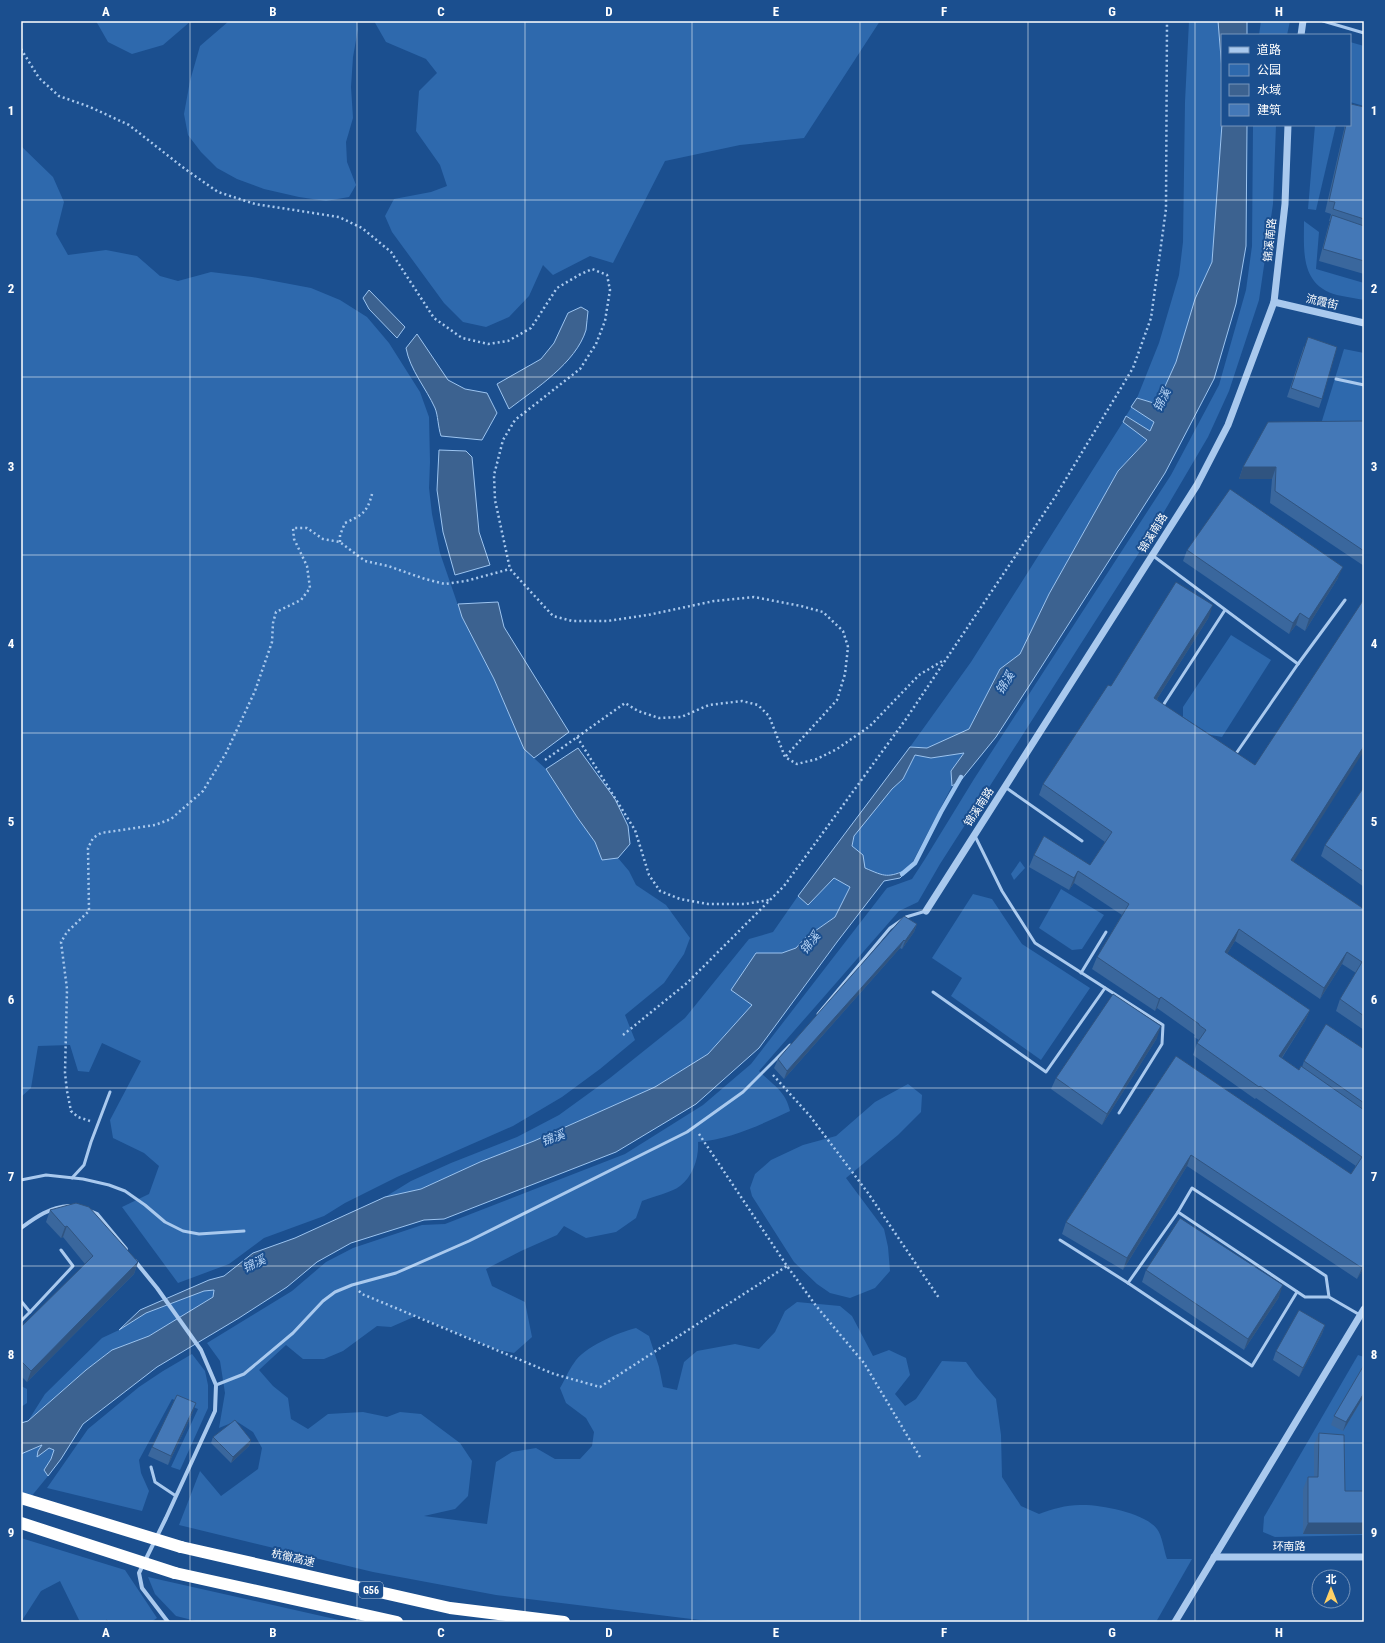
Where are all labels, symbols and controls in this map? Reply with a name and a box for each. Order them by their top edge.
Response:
text: A [102,4,110,19]
text: B [269,4,277,19]
text: C [437,4,445,19]
text: D [605,4,613,19]
text: E [773,4,780,19]
text: F [941,4,947,19]
text: G [1108,4,1116,19]
text: H [1275,4,1283,19]
legend [1221,34,1351,126]
text: 道路 [1257,43,1281,57]
text: 公园 [1257,63,1281,77]
text: 水域 [1257,83,1281,97]
text: 1 [8,103,14,118]
text: 建筑 [1257,103,1281,117]
text: 1 [1371,103,1377,118]
street label: 锦溪南路 [1261,217,1279,263]
text: 2 [8,281,15,296]
text: 2 [1371,281,1378,296]
street label: 流霞街 [1304,292,1340,312]
water label: 锦溪 [1151,384,1174,414]
text: 3 [8,459,14,474]
text: 3 [1371,459,1377,474]
street label: 锦溪南路 [1136,511,1170,555]
text: 4 [8,636,15,651]
text: 4 [1371,636,1378,651]
water label: 锦溪 [993,667,1018,697]
street label: 锦溪南路 [962,785,996,829]
text: 5 [8,814,15,829]
text: 5 [1371,814,1378,829]
water label: 锦溪 [797,928,824,957]
text: 6 [8,992,15,1007]
text: 6 [1371,992,1378,1007]
water label: 锦溪 [539,1126,569,1149]
text: 7 [8,1169,15,1184]
text: 7 [1371,1169,1378,1184]
water label: 锦溪 [240,1252,270,1276]
text: 8 [8,1347,14,1362]
text: 8 [1371,1347,1377,1362]
text: 9 [8,1525,14,1540]
text: 9 [1371,1525,1377,1540]
street label: 环南路 [1273,1540,1306,1553]
street label: 杭徽高速 [270,1547,316,1569]
north arrow [1311,1569,1351,1609]
text: 北 [1326,1573,1337,1586]
road number: G56 [359,1582,383,1598]
text: A [102,1625,110,1640]
text: B [269,1625,277,1640]
text: C [437,1625,445,1640]
text: D [605,1625,613,1640]
text: E [773,1625,780,1640]
text: F [941,1625,947,1640]
text: G [1108,1625,1116,1640]
text: H [1275,1625,1283,1640]

